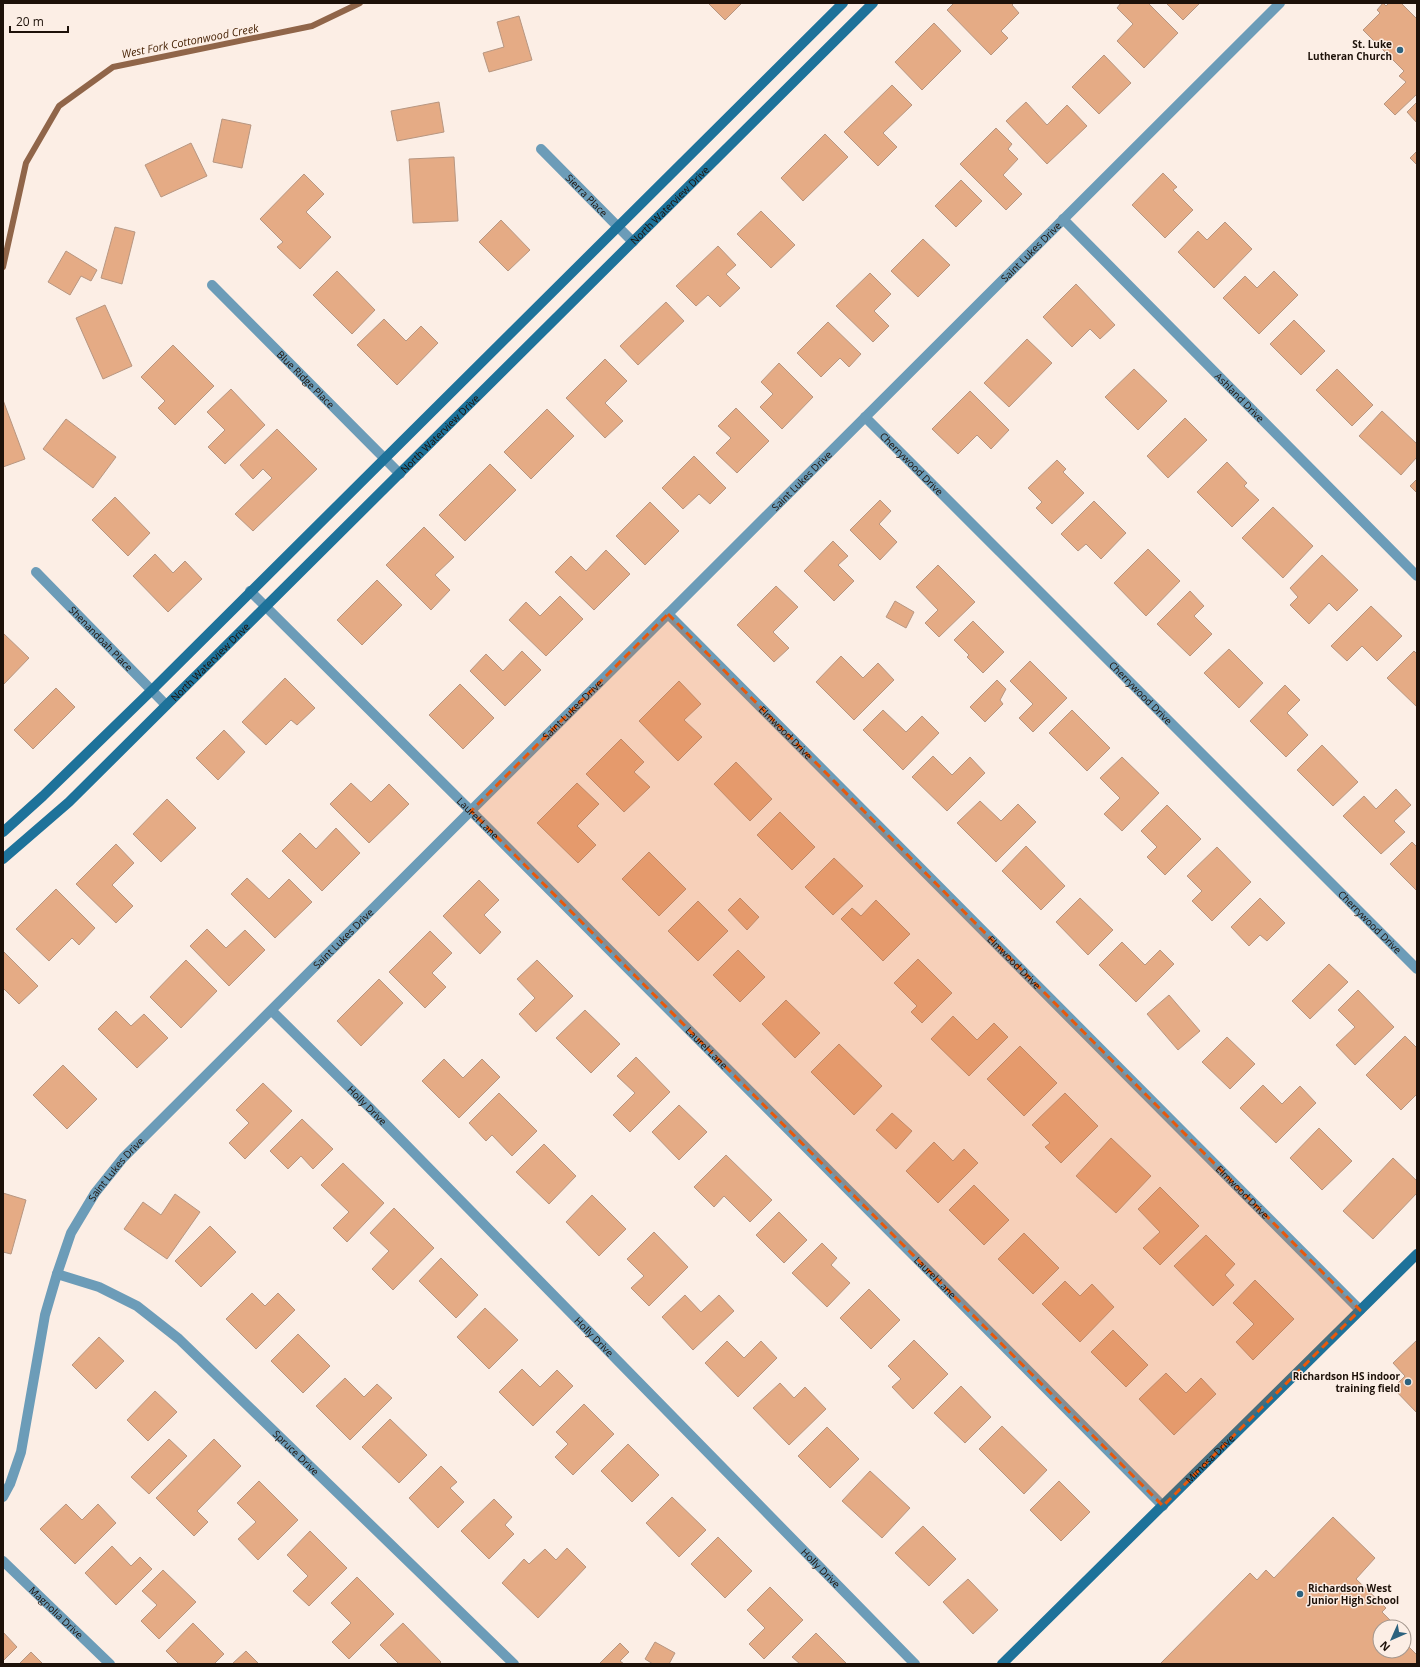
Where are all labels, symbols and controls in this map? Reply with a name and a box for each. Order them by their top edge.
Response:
scale bar [10,8,68,34]
text: 20 m [16,13,44,30]
water label: West Fork Cottonwood Creek [120,20,260,61]
place label: St. Luke Lutheran Church [1307,37,1392,63]
marker: St. Luke Lutheran Church [1395,45,1405,55]
street label: North Waterview Drive [627,162,712,247]
street label: Sierra Place [563,171,611,220]
street label: Saint Lukes Drive [998,218,1064,285]
street label: Blue Ridge Place [274,347,338,412]
street label: Ashland Drive [1212,369,1268,425]
street label: North Waterview Drive [397,391,483,476]
street label: Cherrywood Drive [877,429,947,499]
street label: Saint Lukes Drive [768,447,835,514]
street label: Shenandoah Place [66,603,136,674]
street label: North Waterview Drive [167,619,253,704]
street label: Cherrywood Drive [1106,658,1176,728]
street label: Saint Lukes Drive [539,676,606,743]
street label: Elmwood Drive [756,703,816,763]
street label: Laurel Lane [454,794,503,843]
street label: Cherrywood Drive [1335,887,1405,957]
street label: Saint Lukes Drive [310,905,376,972]
street label: Elmwood Drive [984,932,1044,992]
street label: Laurel Lane [683,1024,731,1072]
street label: Holly Drive [344,1082,390,1128]
street label: Saint Lukes Drive [85,1134,147,1204]
street label: Elmwood Drive [1213,1162,1273,1222]
street label: Laurel Lane [911,1253,960,1302]
street label: Holly Drive [571,1314,617,1360]
place label: Richardson HS indoor training field [1293,1369,1400,1395]
marker: Richardson HS indoor training field [1403,1377,1413,1387]
street label: Spruce Drive [270,1427,323,1479]
street label: Mimosa Drive [1182,1431,1238,1486]
street label: Holly Drive [798,1545,844,1591]
place label: Richardson West Junior High School [1307,1581,1399,1607]
street label: Magnolia Drive [26,1583,87,1642]
marker: Richardson West Junior High School [1295,1589,1305,1599]
north arrow [1372,1619,1412,1659]
text: N [1376,1638,1393,1655]

